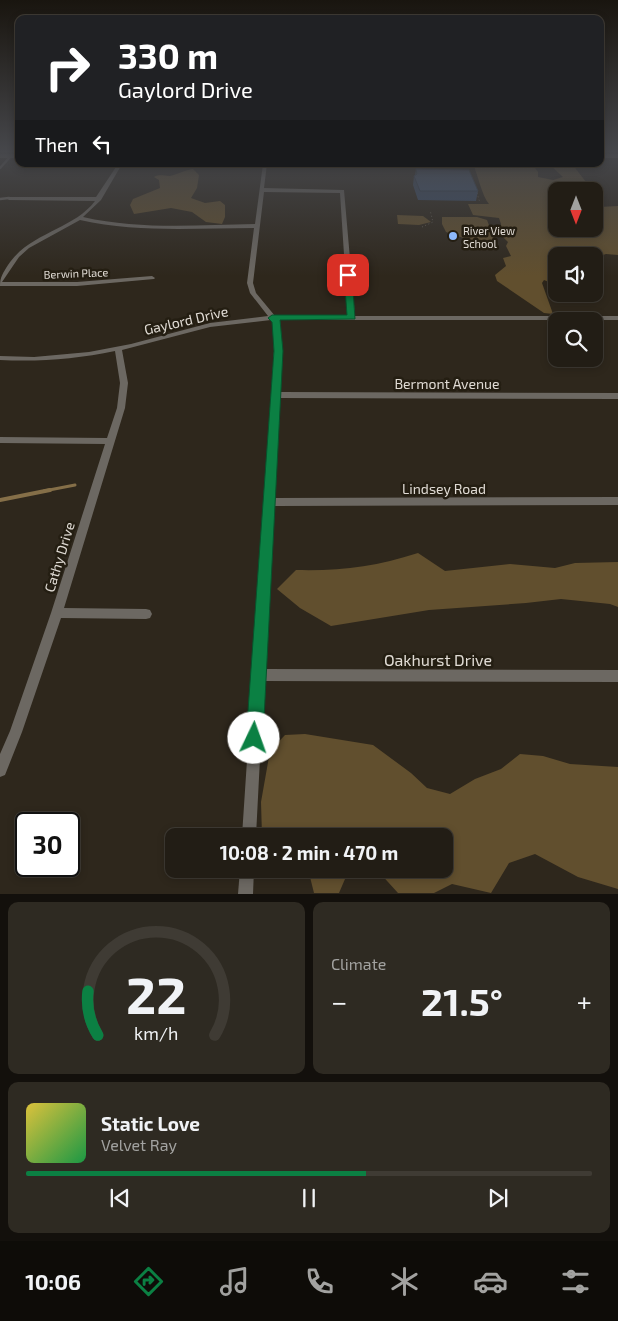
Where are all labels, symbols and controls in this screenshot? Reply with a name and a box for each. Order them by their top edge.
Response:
text: 330 m [118,34,218,76]
icon: right [35,35,100,100]
text: Gaylord Drive [118,76,253,102]
icon: left [88,130,116,158]
text: Then [35,133,78,156]
north arrow [548,182,602,238]
map controls [548,182,603,367]
place label: River View School [463,224,515,250]
marker: River View School [447,230,459,242]
button: sound [548,247,603,302]
pin [327,254,369,296]
icon: arrive [334,261,362,289]
street label: Berwin Place [43,265,109,281]
street label: Gaylord Drive [142,302,230,338]
button: search [548,312,603,367]
street label: Bermont Avenue [394,375,500,392]
street label: Lindsey Road [402,480,486,497]
street label: Cathy Drive [40,520,78,594]
street label: Oakhurst Drive [384,650,492,669]
position arrow [227,711,279,763]
speed limit sign: 30 [15,812,80,877]
text: 10:08 · 2 min · 470 m [220,841,398,864]
text: Climate [331,954,386,973]
text: 22 [126,962,187,1024]
text: 21.5° [421,978,503,1024]
text: − [331,984,347,1018]
text: + [577,984,592,1018]
text: km/h [134,1022,179,1044]
text: Static Love [101,1112,200,1135]
text: Velvet Ray [101,1135,177,1154]
icon: previous [106,1184,134,1212]
icon: pause [295,1184,323,1212]
icon: next [484,1184,512,1212]
icon: directions [131,1264,166,1299]
icon: music [217,1264,252,1299]
icon: phone [302,1264,337,1299]
icon: climate [387,1264,422,1299]
icon: car [473,1264,508,1299]
icon: filters [558,1264,593,1299]
text: 10:06 [25,1268,81,1294]

